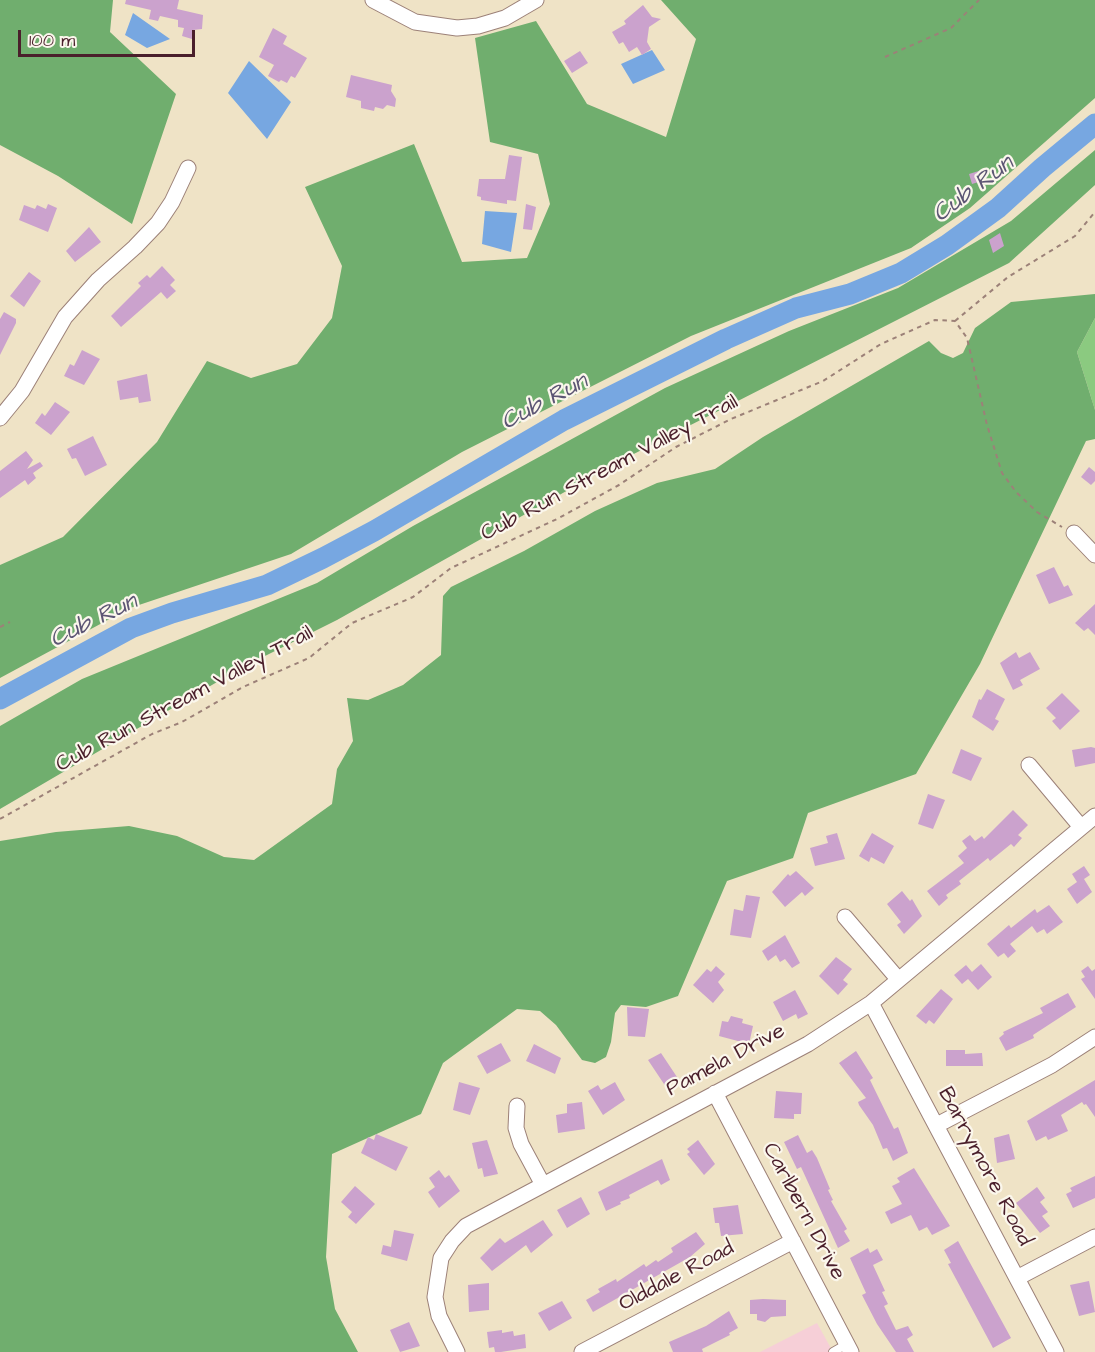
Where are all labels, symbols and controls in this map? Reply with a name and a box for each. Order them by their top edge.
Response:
scale bar [21,18,198,56]
text: 100 m [29,28,75,53]
water label: Cub Run [928,150,1020,230]
water label: Cub Run [497,368,593,438]
street label: Cub Run Stream Valley Trail [477,390,743,548]
water label: Cub Run [46,589,142,655]
street label: Cub Run Stream Valley Trail [52,621,318,779]
street label: Pamela Drive [662,1019,790,1103]
street label: Barrymore Road [931,1083,1037,1251]
street label: Carlbern Drive [756,1139,850,1285]
street label: Olddale Road [615,1236,739,1318]

